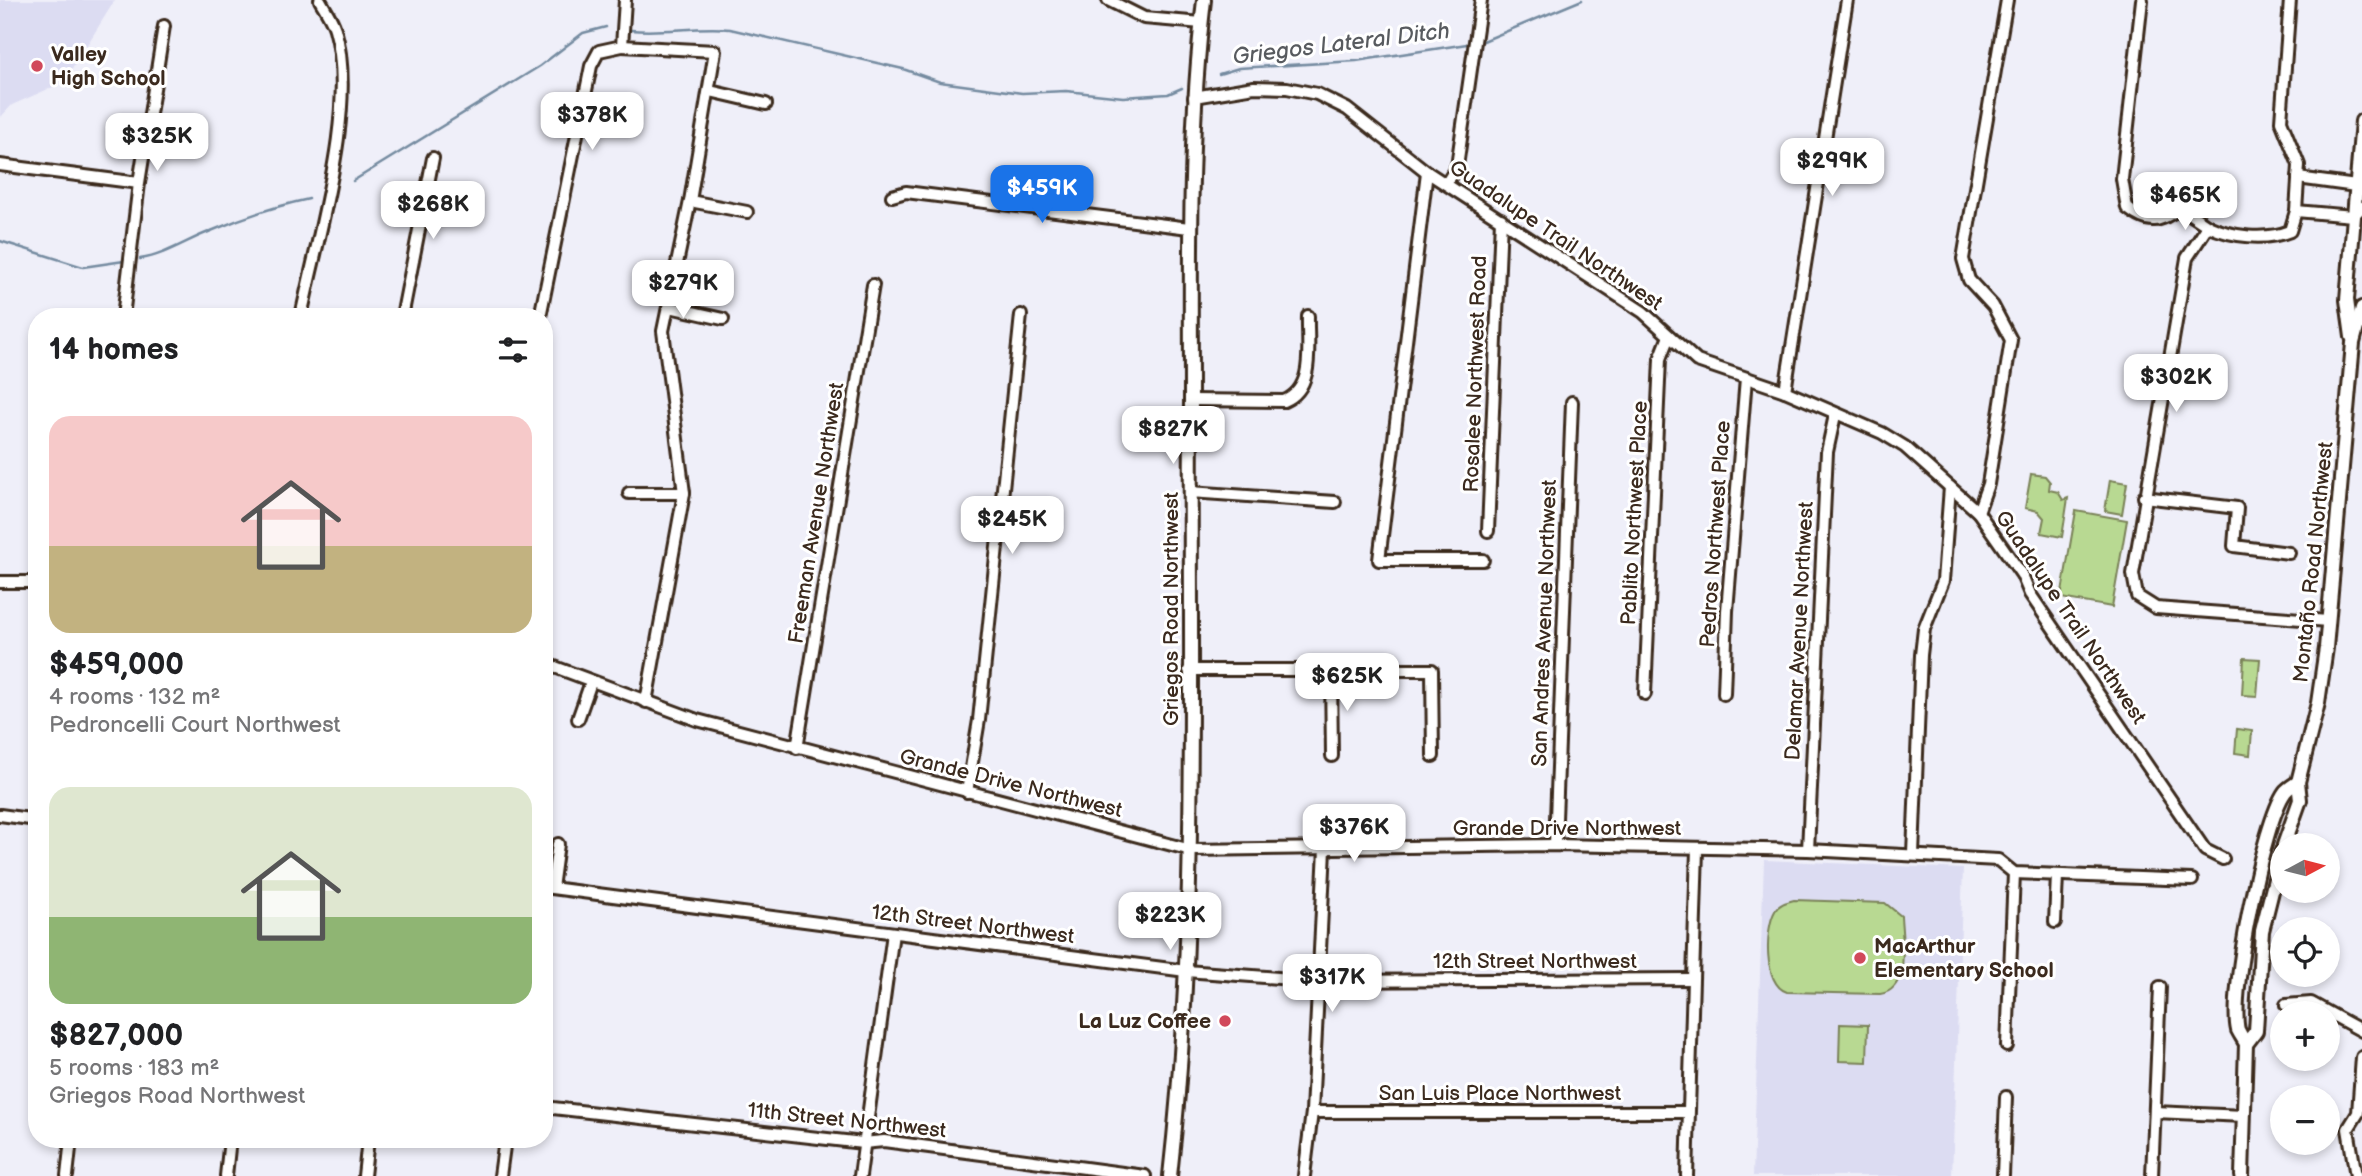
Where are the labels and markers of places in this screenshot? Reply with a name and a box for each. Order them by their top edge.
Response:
place label: Valley High School [51,42,166,91]
marker: Valley High School [29,58,45,74]
pin: $378K [543,92,641,152]
pin: $325K [108,114,206,173]
pin: $299K [1783,138,1881,198]
pin: $459K [993,166,1091,225]
pin: $465K [2136,173,2234,232]
pin: $268K [384,182,482,241]
pin: $279K [634,260,732,320]
pin: $302K [2127,354,2225,414]
pin: $827K [1124,406,1222,466]
pin: $245K [963,496,1061,556]
pin: $625K [1298,654,1396,713]
pin: $376K [1305,804,1403,864]
pin: $223K [1121,892,1219,952]
place label: MacArthur Elementary School [1874,934,2054,983]
marker: MacArthur Elementary School [1852,950,1868,966]
pin: $317K [1283,954,1381,1014]
place label: La Luz Coffee [1078,1009,1211,1034]
marker: La Luz Coffee [1217,1013,1233,1029]

